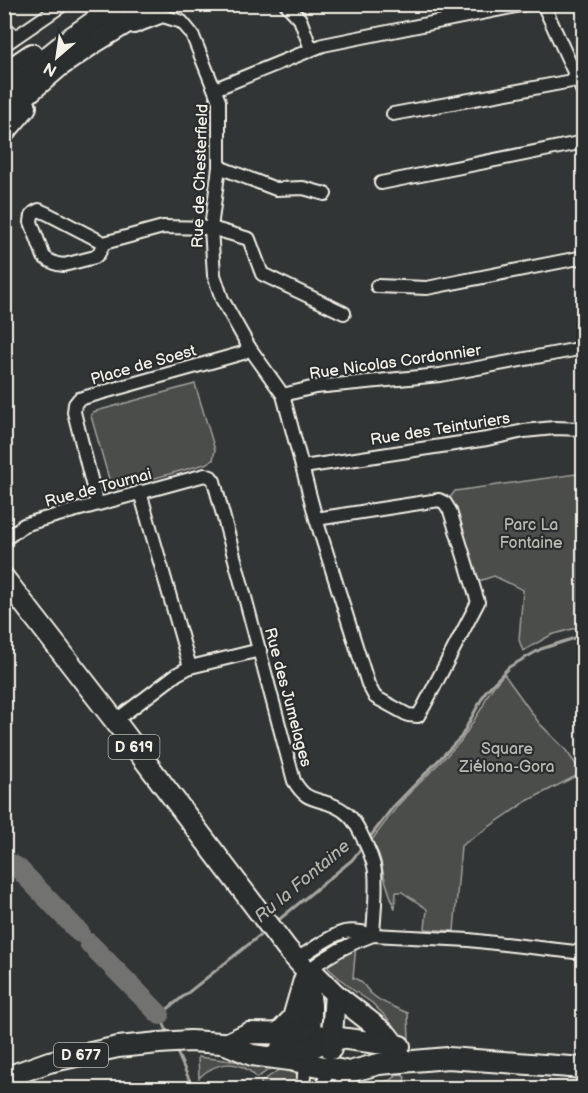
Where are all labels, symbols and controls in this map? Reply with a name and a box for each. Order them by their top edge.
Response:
north arrow [27,27,87,87]
text: N [41,58,60,80]
street label: Rue de Chesterfield [188,104,213,248]
street label: Place de Soest [89,341,198,390]
street label: Rue Nicolas Cordonnier [308,341,483,384]
street label: Rue des Teinturiers [369,409,512,450]
street label: Rue de Tournai [43,465,154,512]
park label: Parc La Fontaine [500,516,563,553]
street label: Rue des Jumelages [260,626,315,769]
road number: D 619 [108,735,160,759]
park label: Square Ziélona-Gora [458,740,555,777]
water label: Ru la Fontaine [250,835,354,927]
road number: D 677 [54,1043,108,1067]

